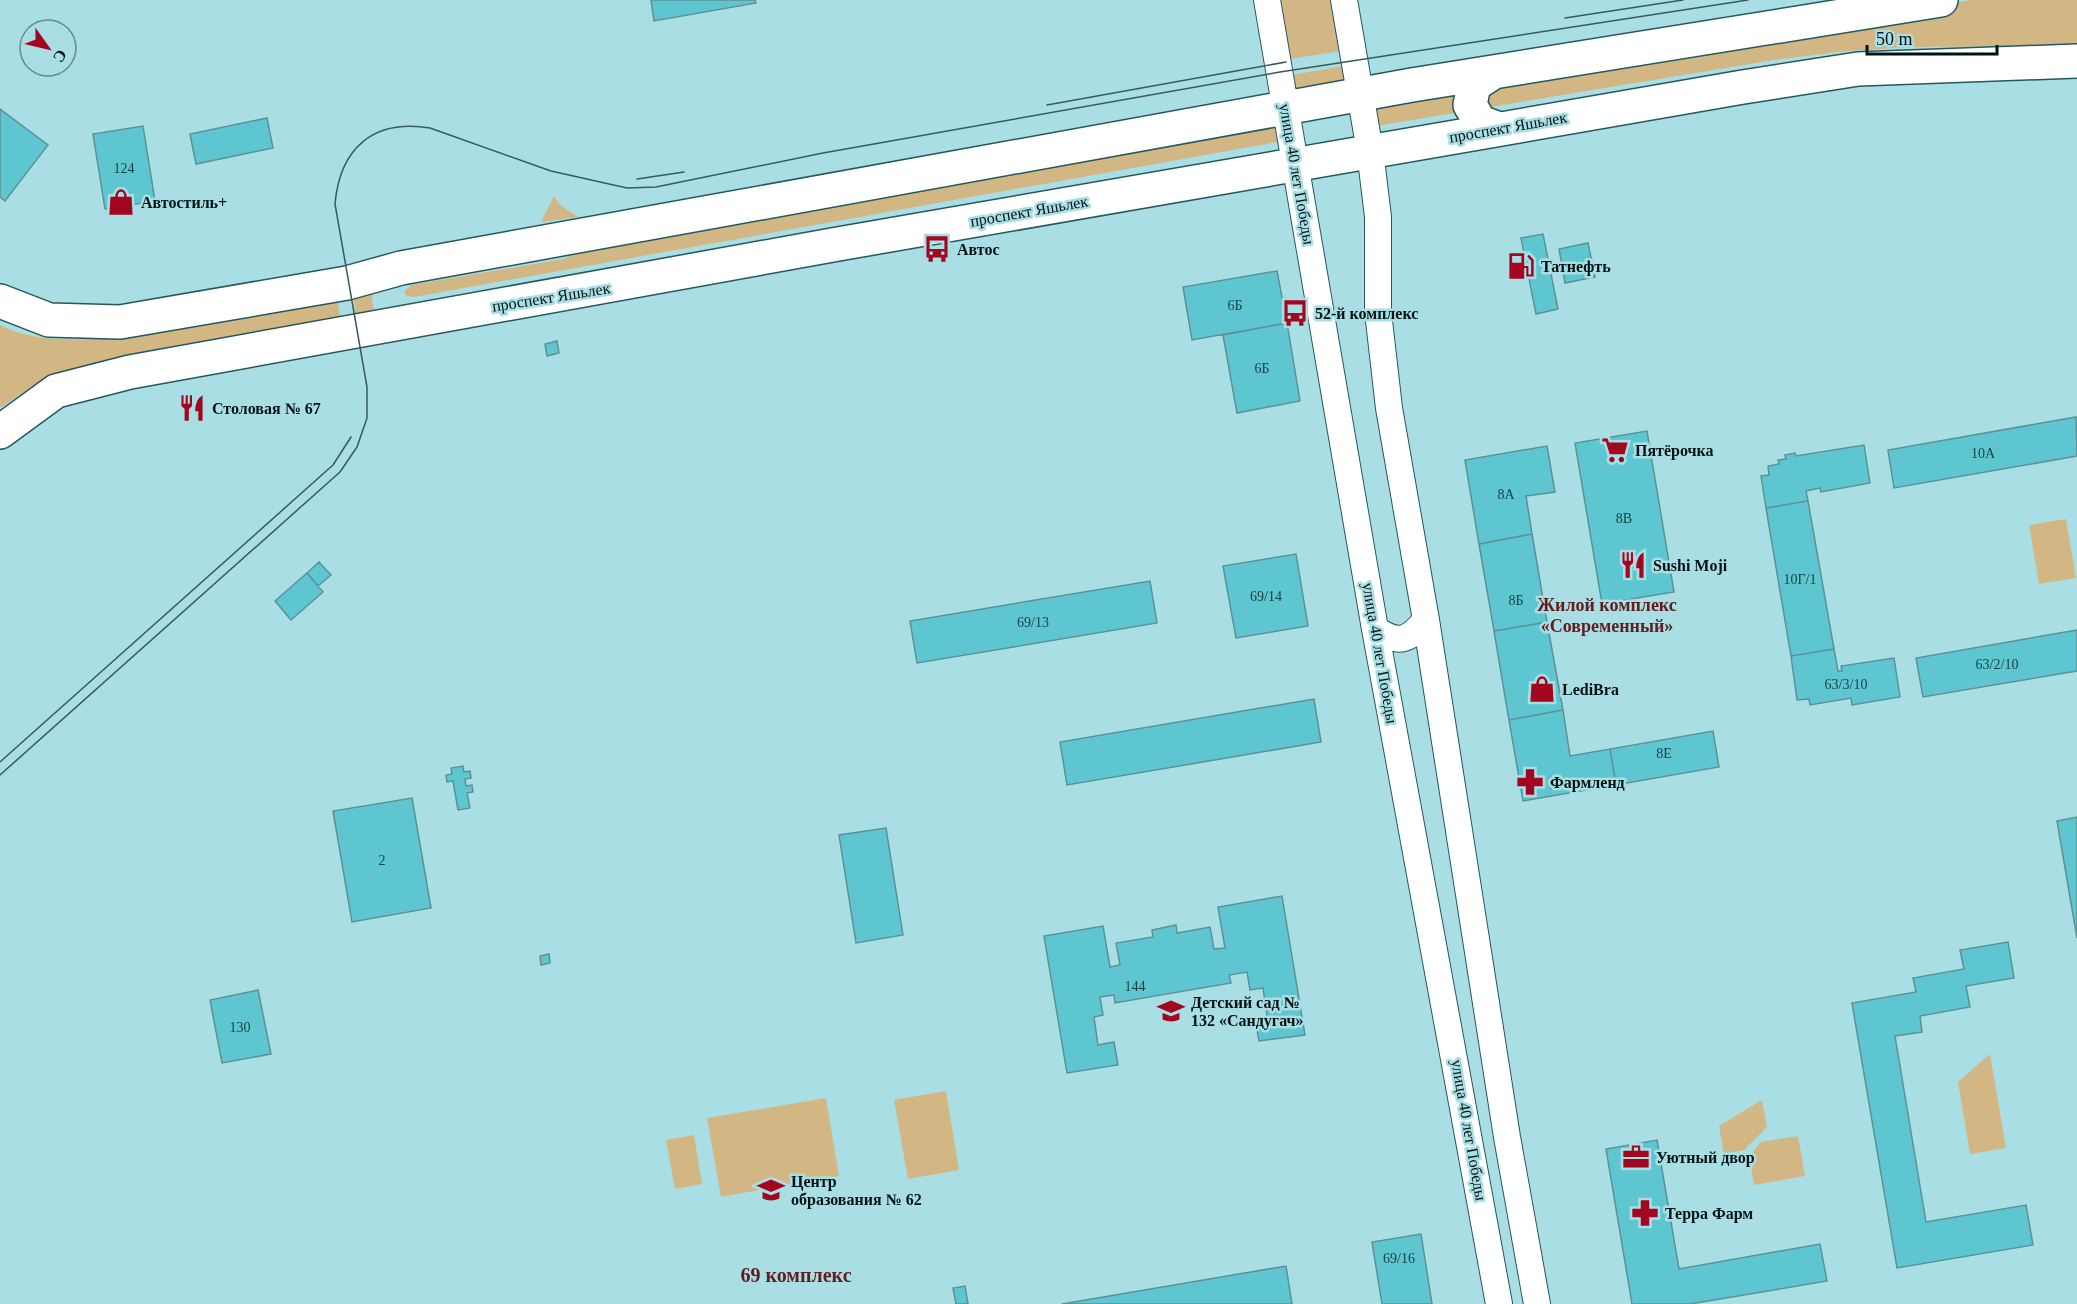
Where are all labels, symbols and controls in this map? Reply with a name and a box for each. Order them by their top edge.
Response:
north arrow [18,18,78,78]
scale bar [1867,18,1998,56]
text: 50 m [1876,29,1913,49]
text: С [50,47,70,66]
street label: улица 40 лет Победы [1275,102,1318,246]
street label: проспект Яшьлек [1448,108,1569,147]
house number: 124 [114,161,135,176]
shop icon: Автостиль+ [106,187,136,217]
street label: проспект Яшьлек [969,192,1090,231]
place label: Автостиль+ [141,194,227,211]
bus stop icon: Автос [922,234,952,264]
place label: Автос [957,241,1000,258]
fuel station icon: Татнефть [1506,251,1536,281]
place label: Татнефть [1541,258,1611,276]
street label: проспект Яшьлек [491,279,612,316]
house number: 6Б [1227,298,1243,313]
bus stop icon: 52-й комплекс [1280,298,1310,328]
place label: 52-й комплекс [1315,305,1418,322]
house number: 6Б [1254,361,1270,376]
restaurant icon: Столовая № 67 [177,393,207,423]
place label: Столовая № 67 [212,400,321,417]
supermarket icon: Пятёрочка [1600,435,1630,465]
place label: Пятёрочка [1635,442,1714,460]
house number: 10А [1971,446,1996,461]
house number: 8А [1497,487,1515,502]
house number: 8В [1616,511,1632,526]
restaurant icon: Sushi Moji [1618,550,1648,580]
place label: Sushi Moji [1653,557,1728,575]
house number: 10Г/1 [1784,572,1816,587]
street label: улица 40 лет Победы [1358,581,1401,725]
house number: 69/14 [1250,589,1282,604]
house number: 8Б [1508,593,1524,608]
district label: Жилой комплекс «Современный» [1537,595,1677,636]
house number: 69/13 [1017,615,1049,630]
house number: 63/2/10 [1976,657,2018,672]
shop icon: LediBra [1527,674,1557,704]
house number: 63/3/10 [1825,677,1867,692]
place label: LediBra [1562,681,1619,698]
house number: 8Е [1656,746,1672,761]
pharmacy icon: Фармленд [1515,767,1545,797]
place label: Фармленд [1550,774,1625,792]
house number: 2 [379,853,386,868]
house number: 144 [1125,979,1146,994]
place label: Детский сад № 132 «Сандугач» [1191,994,1304,1030]
school or university icon: Детский сад № 132 «Сандугач» [1156,996,1186,1026]
house number: 130 [230,1020,251,1035]
street label: улица 40 лет Победы [1447,1058,1490,1202]
office icon: Уютный двор [1621,1142,1651,1172]
place label: Уютный двор [1656,1149,1755,1167]
place label: Центр образования № 62 [791,1173,922,1209]
school or university icon: Центр образования № 62 [756,1175,786,1205]
pharmacy icon: Терра Фарм [1630,1198,1660,1228]
place label: Терра Фарм [1665,1205,1753,1223]
house number: 69/16 [1383,1251,1415,1266]
district label: 69 комплекс [740,1264,852,1286]

